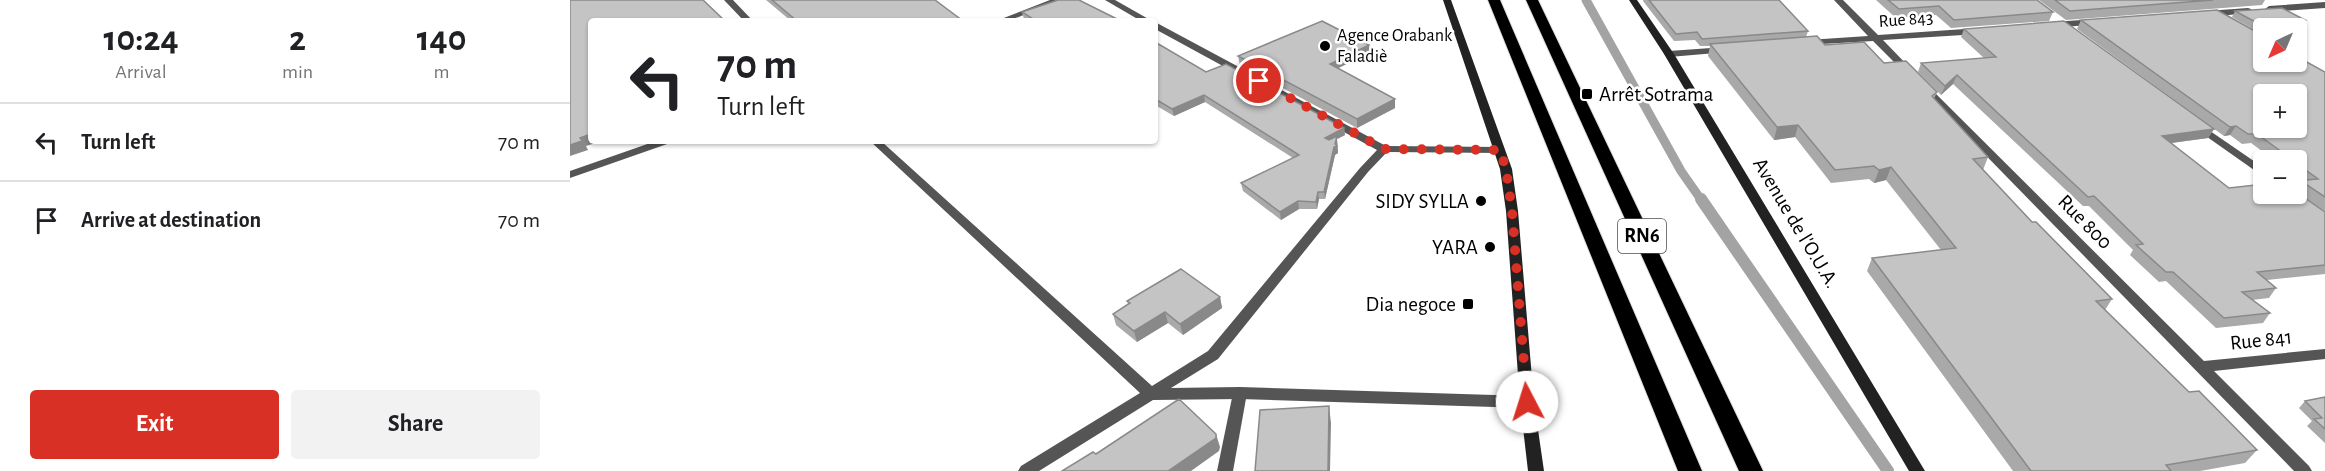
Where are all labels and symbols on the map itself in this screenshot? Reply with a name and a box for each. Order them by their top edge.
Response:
street label: Rue 843 [1878,9,1934,31]
north arrow [2253,18,2307,72]
place label: Agence Orabank Faladiè [1337,27,1453,66]
marker: Agence Orabank Faladiè [1318,39,1332,53]
pin [1233,55,1284,106]
place label: Arrêt Sotrama [1599,84,1714,105]
marker: Arrêt Sotrama [1580,87,1594,101]
street label: Avenue de l'O.U.A. [1749,154,1843,292]
place label: SIDY SYLLA [1375,191,1469,212]
street label: Rue 800 [2054,191,2116,253]
marker: SIDY SYLLA [1474,194,1488,208]
road number: RN6 [1618,219,1666,253]
place label: YARA [1432,237,1478,258]
marker: YARA [1483,240,1497,254]
place label: Dia negoce [1366,294,1456,315]
marker: Dia negoce [1461,297,1475,311]
street label: Rue 841 [2229,326,2293,354]
position arrow [1495,370,1559,434]

